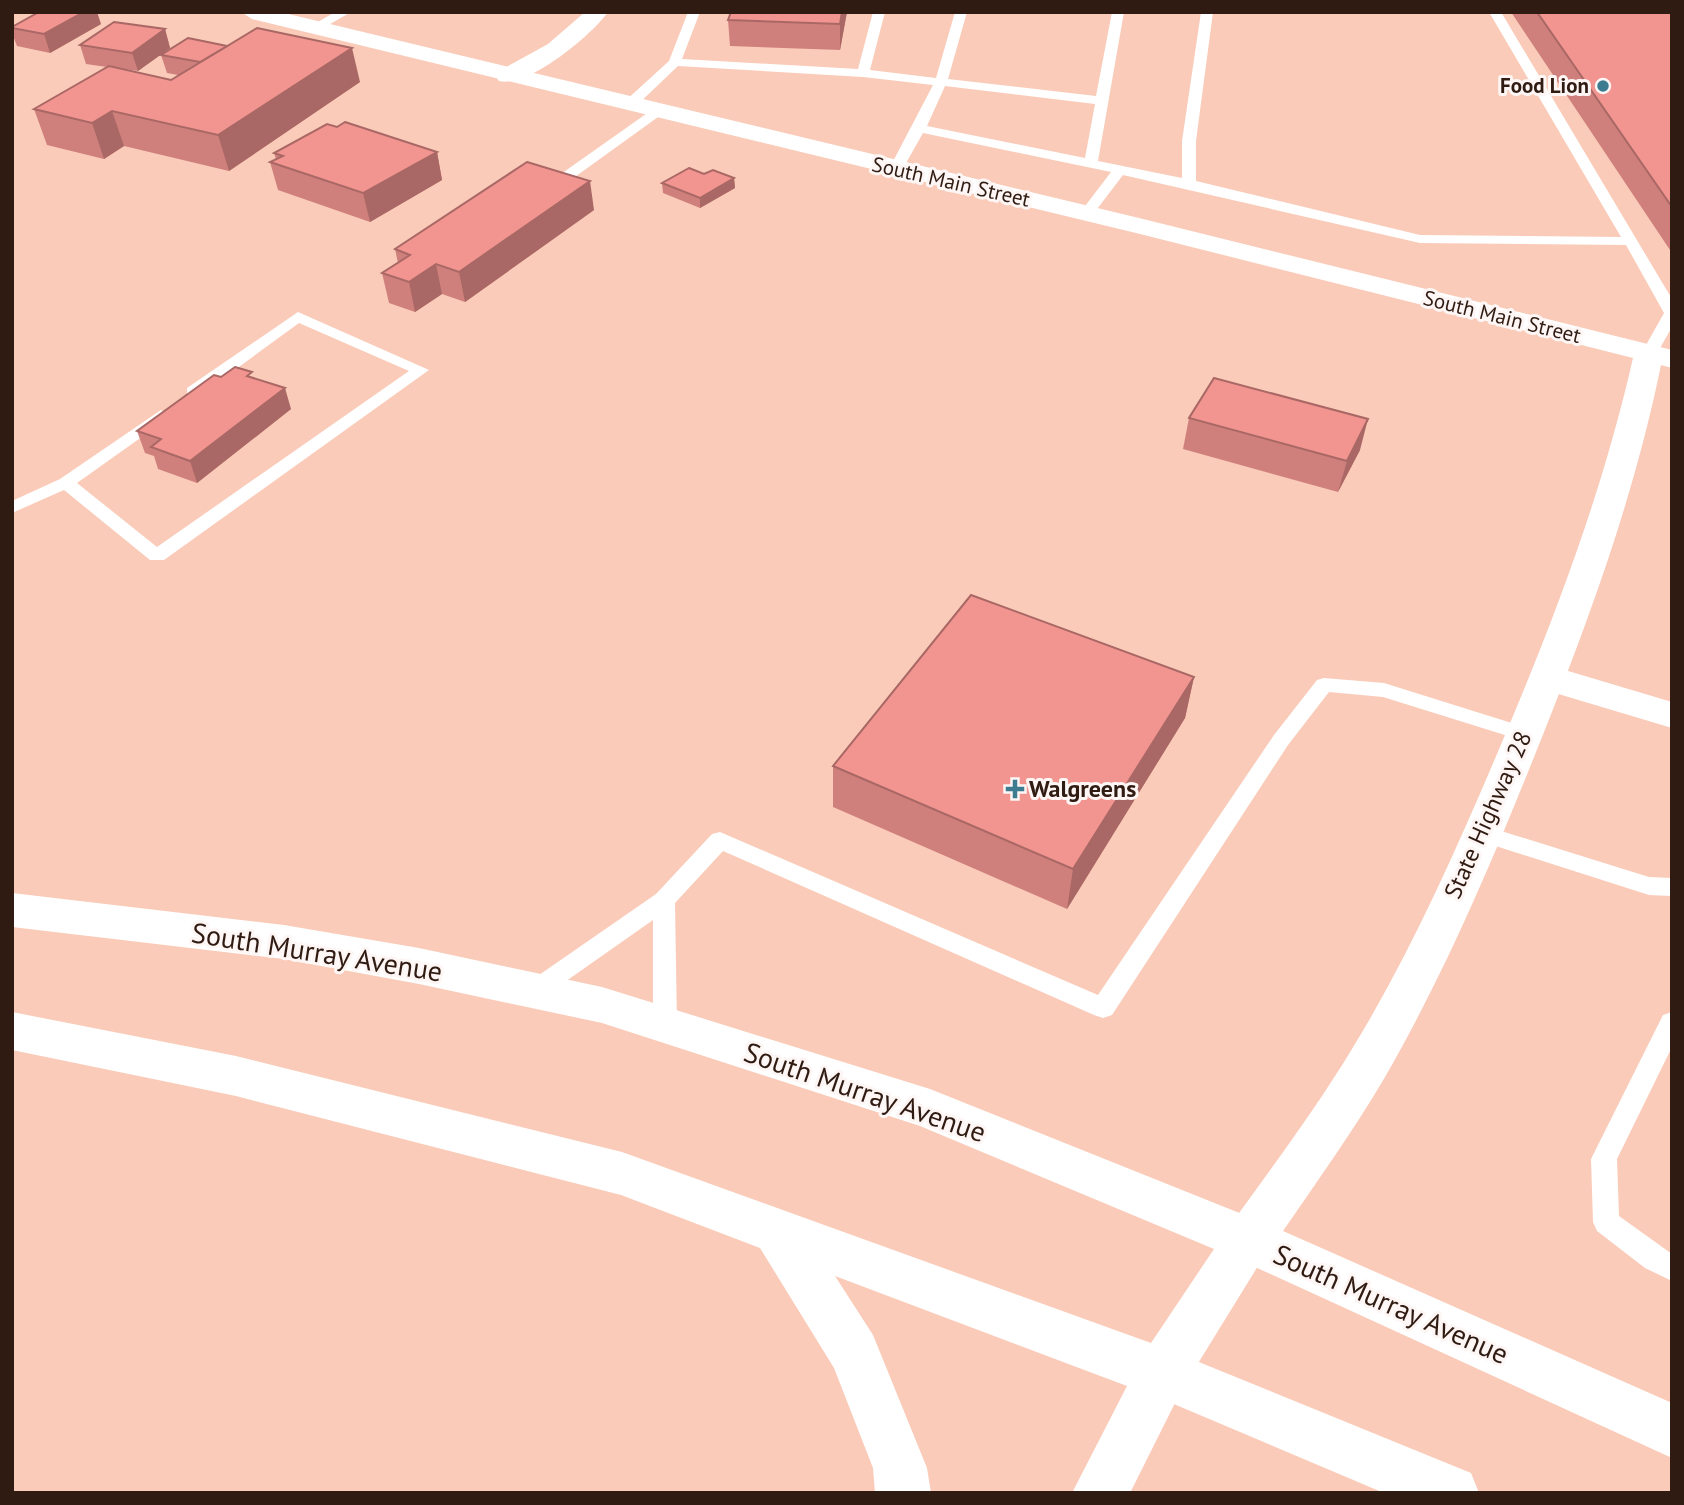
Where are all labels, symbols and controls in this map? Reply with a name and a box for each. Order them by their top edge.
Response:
place label: Food Lion [1500,72,1589,99]
marker: Food Lion [1595,78,1611,94]
street label: South Main Street [869,150,1033,213]
street label: South Main Street [1421,284,1584,349]
street label: State Highway 28 [1437,726,1538,903]
place label: Walgreens [1029,773,1136,804]
marker: Walgreens [1007,781,1023,797]
street label: South Murray Avenue [189,913,445,990]
street label: South Murray Avenue [739,1033,991,1150]
street label: South Murray Avenue [1268,1235,1515,1372]

